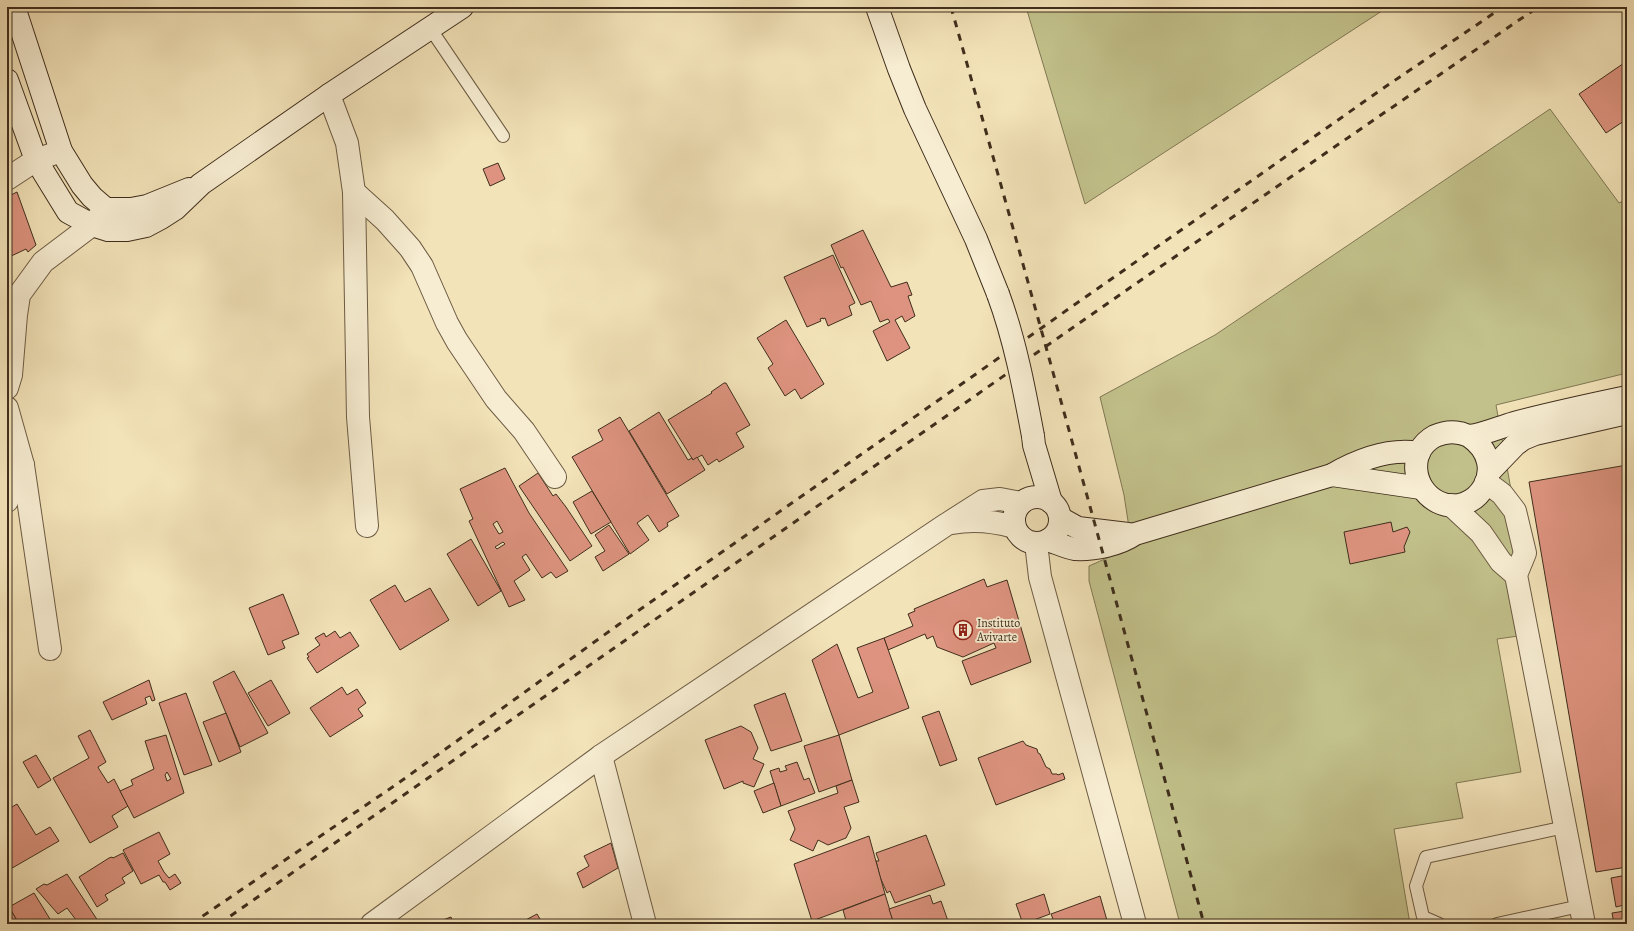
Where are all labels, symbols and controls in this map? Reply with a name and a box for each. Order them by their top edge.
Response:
place label: Instituto Avivarte [976,615,1020,645]
building icon: Instituto Avivarte [952,619,974,641]

